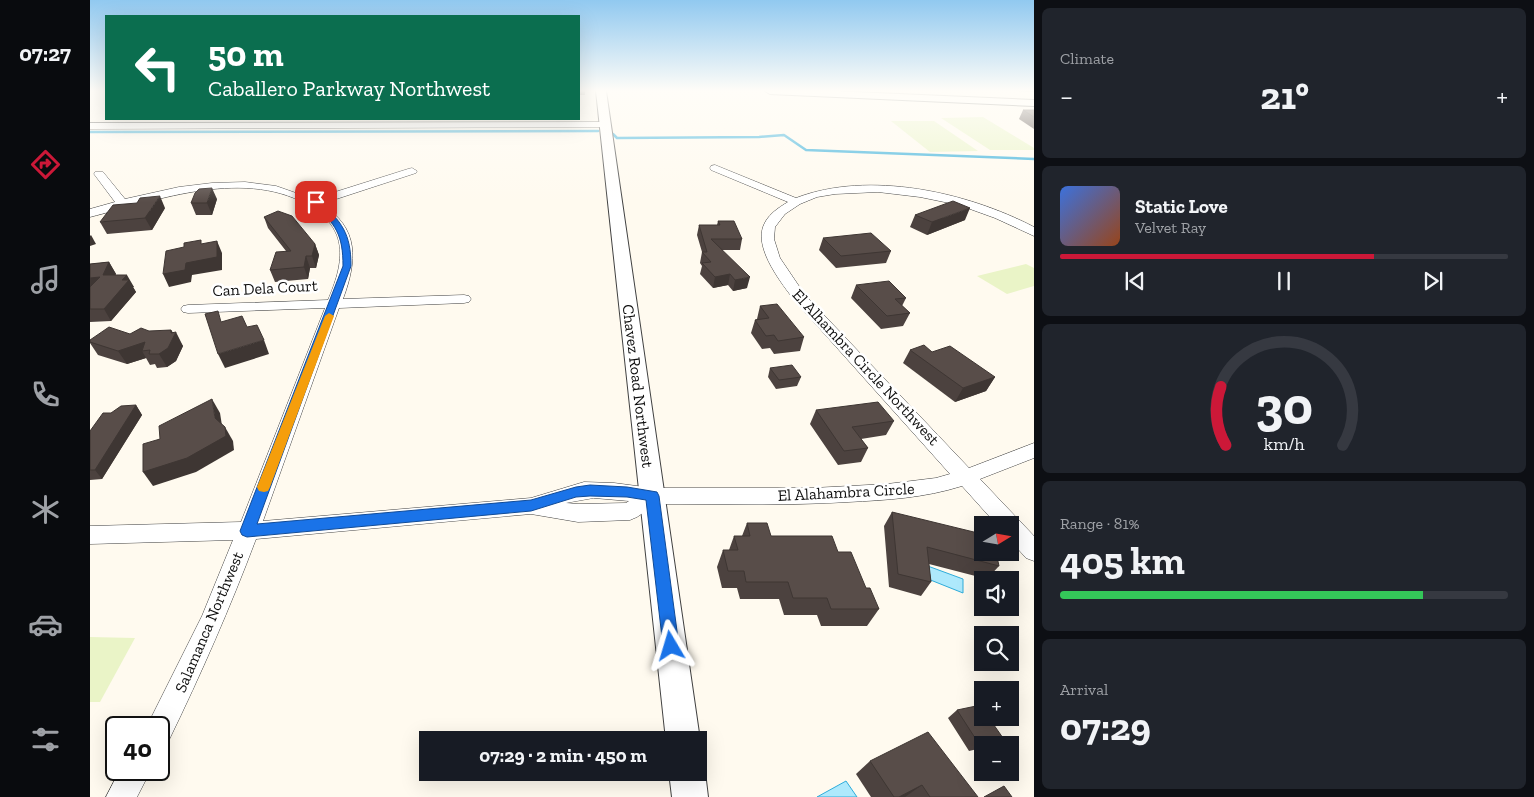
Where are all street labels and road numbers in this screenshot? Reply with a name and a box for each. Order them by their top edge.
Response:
street label: Can Dela Court [212,276,318,300]
street label: El Alhambra Circle Northwest [789,285,943,449]
street label: Chavez Road Northwest [619,303,657,469]
street label: El Alahambra Circle [777,479,915,505]
street label: Salamanca Northwest [171,549,247,695]

